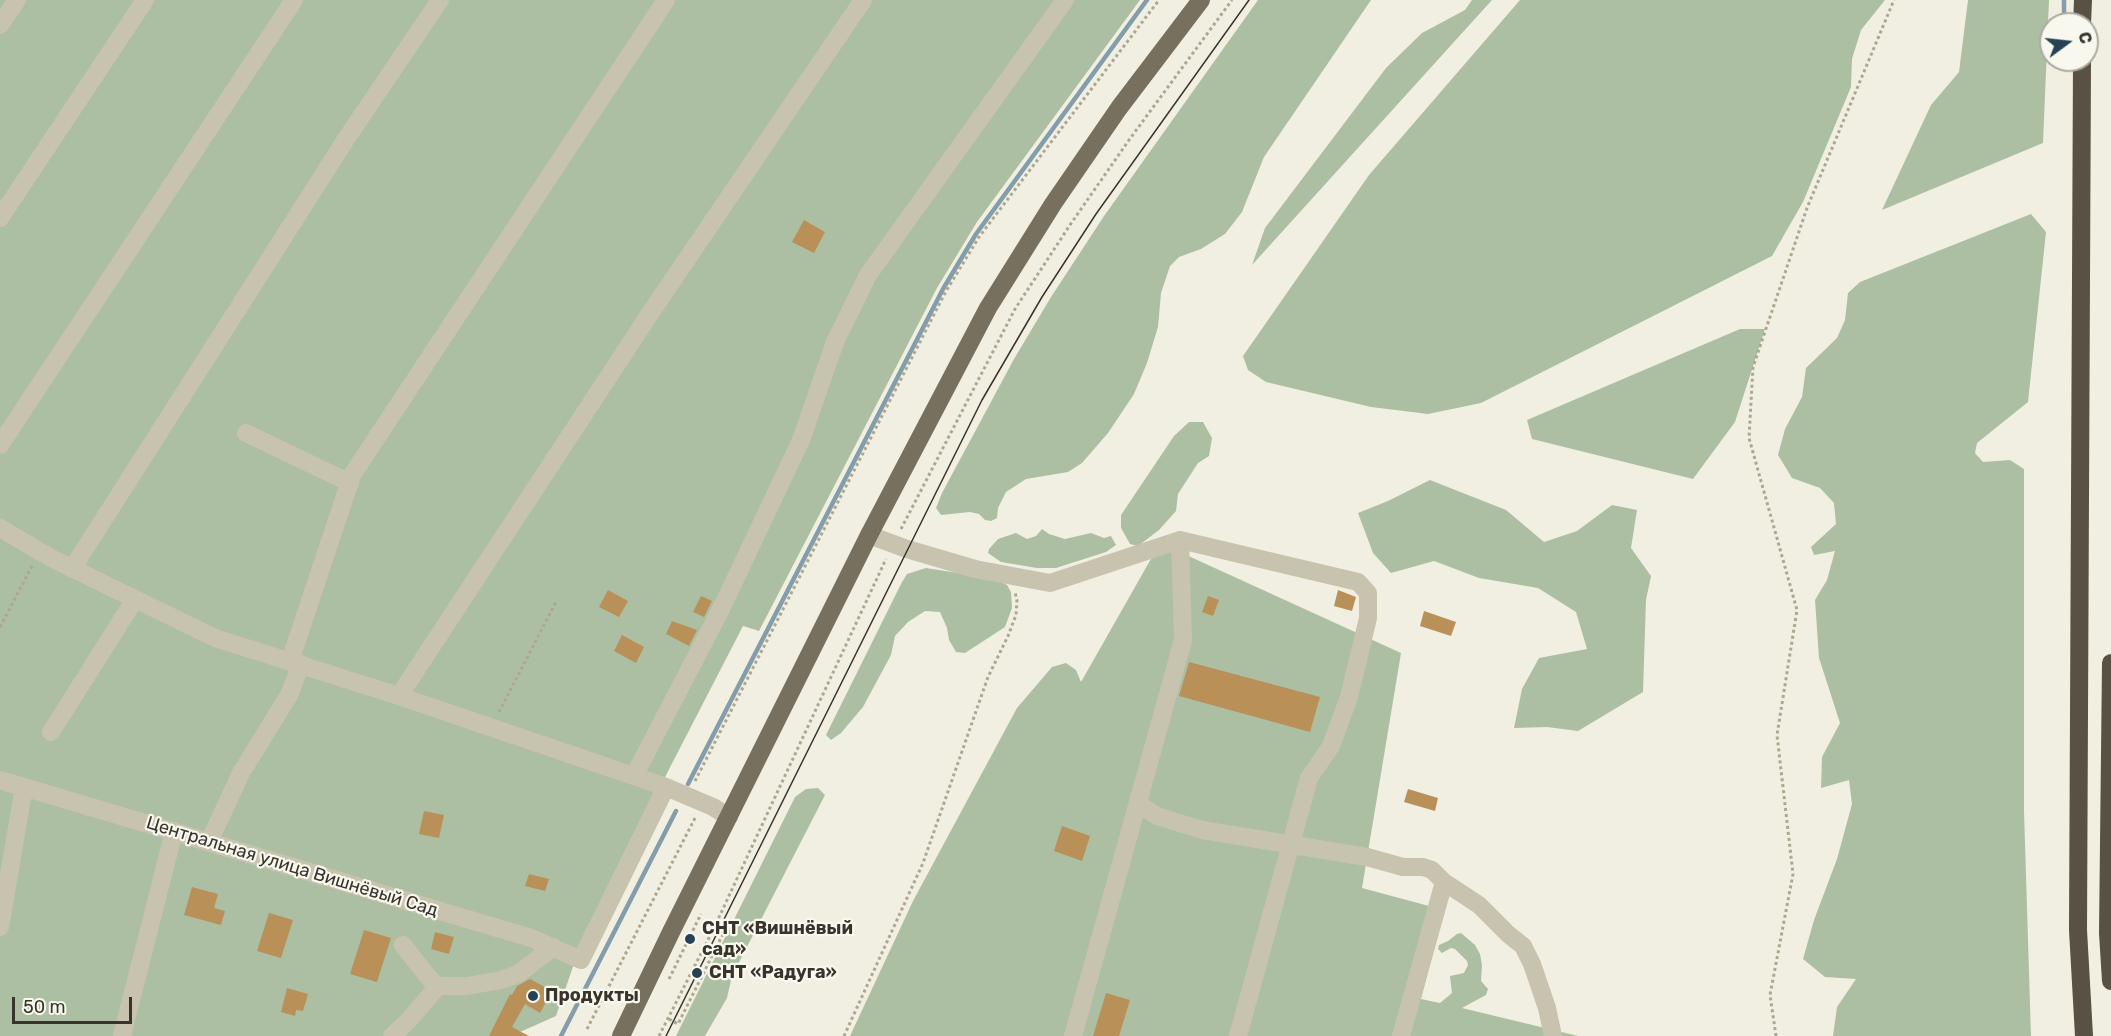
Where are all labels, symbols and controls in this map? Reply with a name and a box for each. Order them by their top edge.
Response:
north arrow [2039,12,2099,72]
text: С [2074,30,2096,46]
street label: Центральная улица Вишнёвый Сад [144,812,440,922]
place label: СНТ «Вишнёвый сад» [702,918,853,960]
marker: СНТ «Вишнёвый сад» [683,932,697,946]
place label: СНТ «Радуга» [709,962,837,984]
marker: СНТ «Радуга» [690,966,704,980]
scale bar [15,985,135,1023]
place label: Продукты [545,985,639,1007]
marker: Продукты [526,989,540,1003]
text: 50 m [23,996,66,1018]

